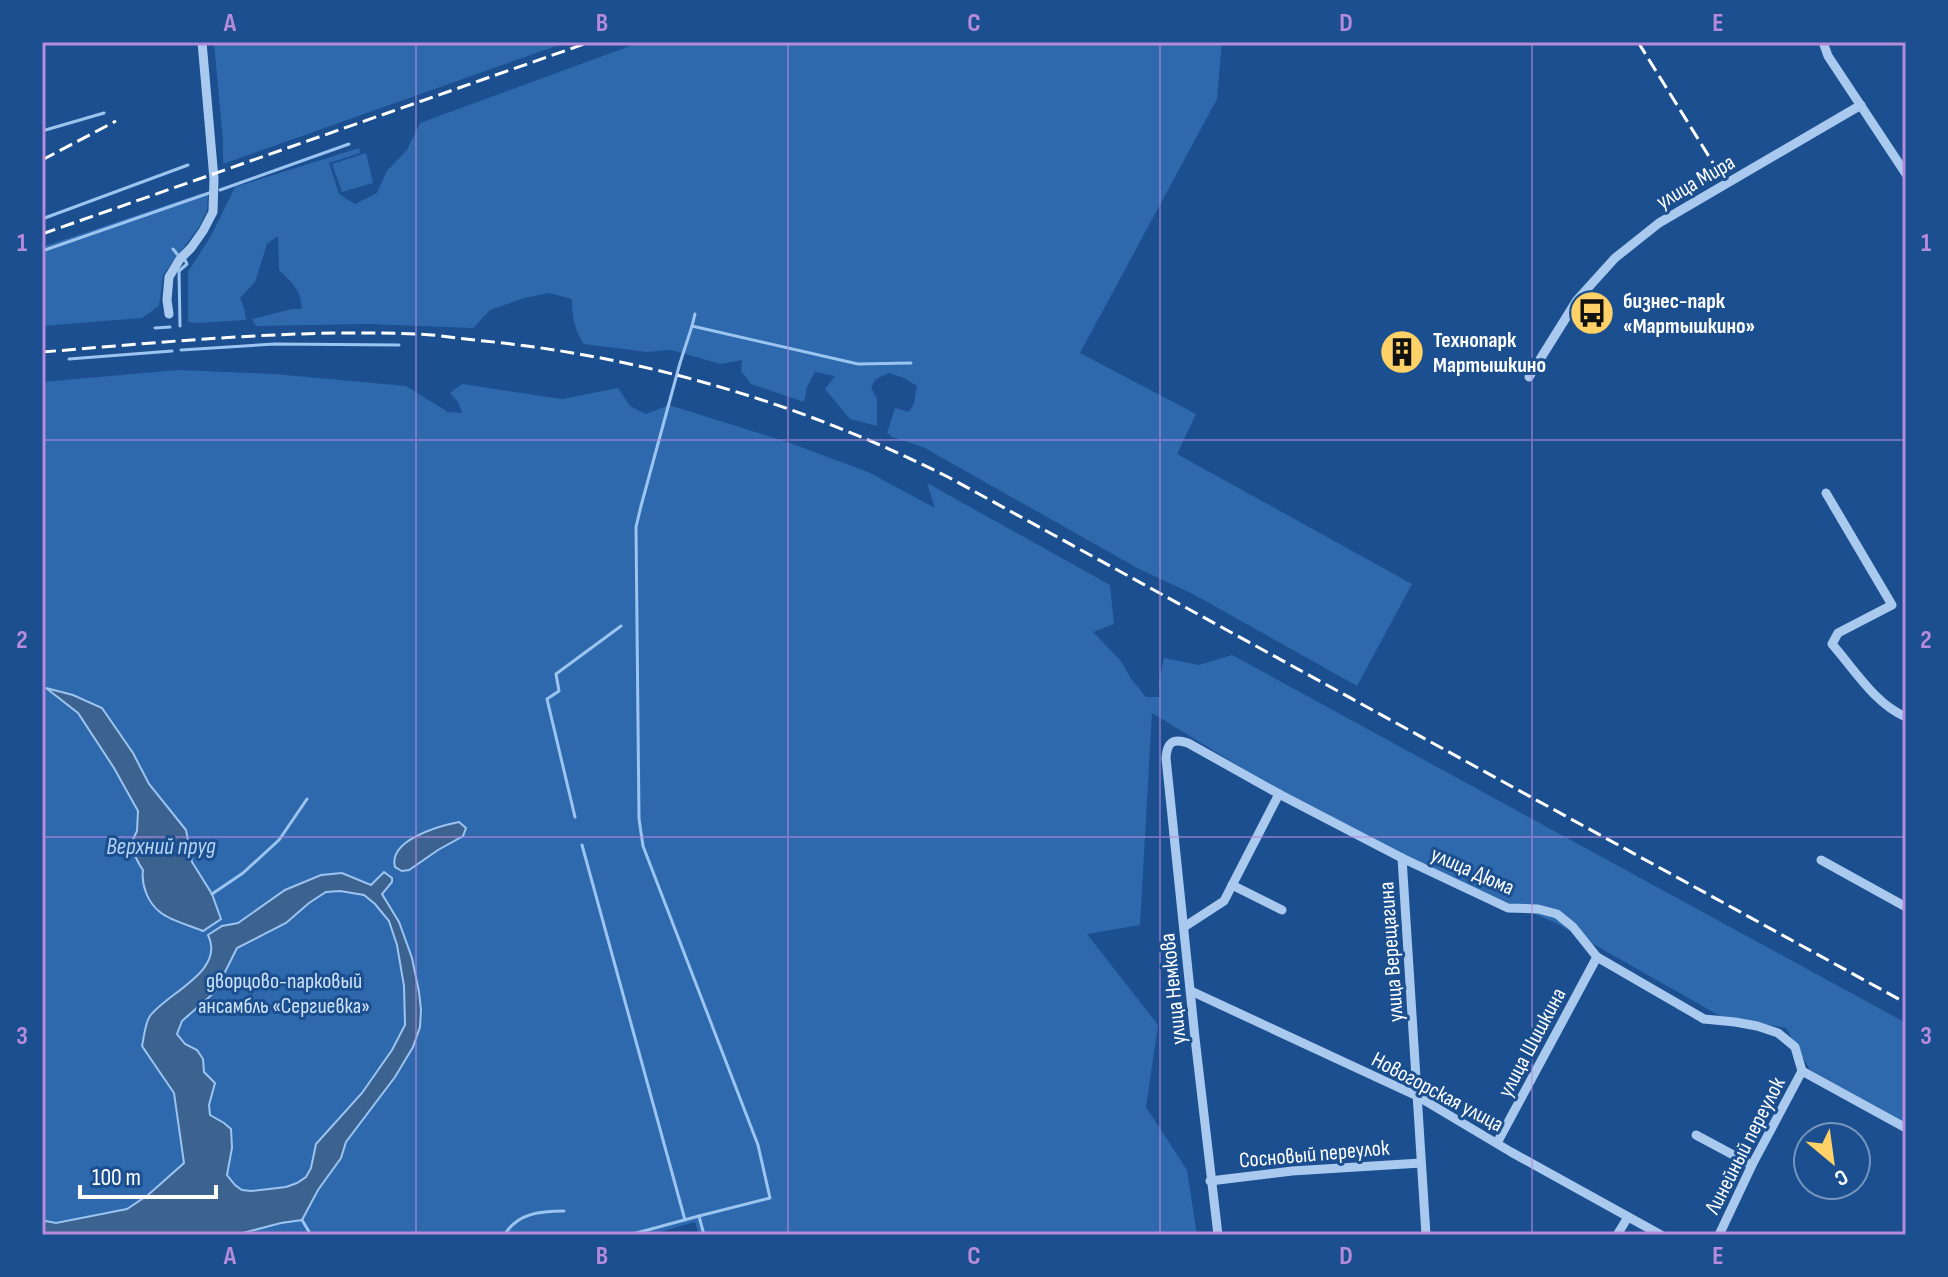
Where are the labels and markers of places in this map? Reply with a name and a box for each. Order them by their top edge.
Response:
place label: бизнес-парк «Мартышкино» [1623,288,1755,340]
bus stop icon: бизнес-парк «Мартышкино» [1568,289,1616,337]
place label: Технопарк Мартышкино [1433,327,1546,379]
building icon: Технопарк Мартышкино [1378,328,1426,376]

